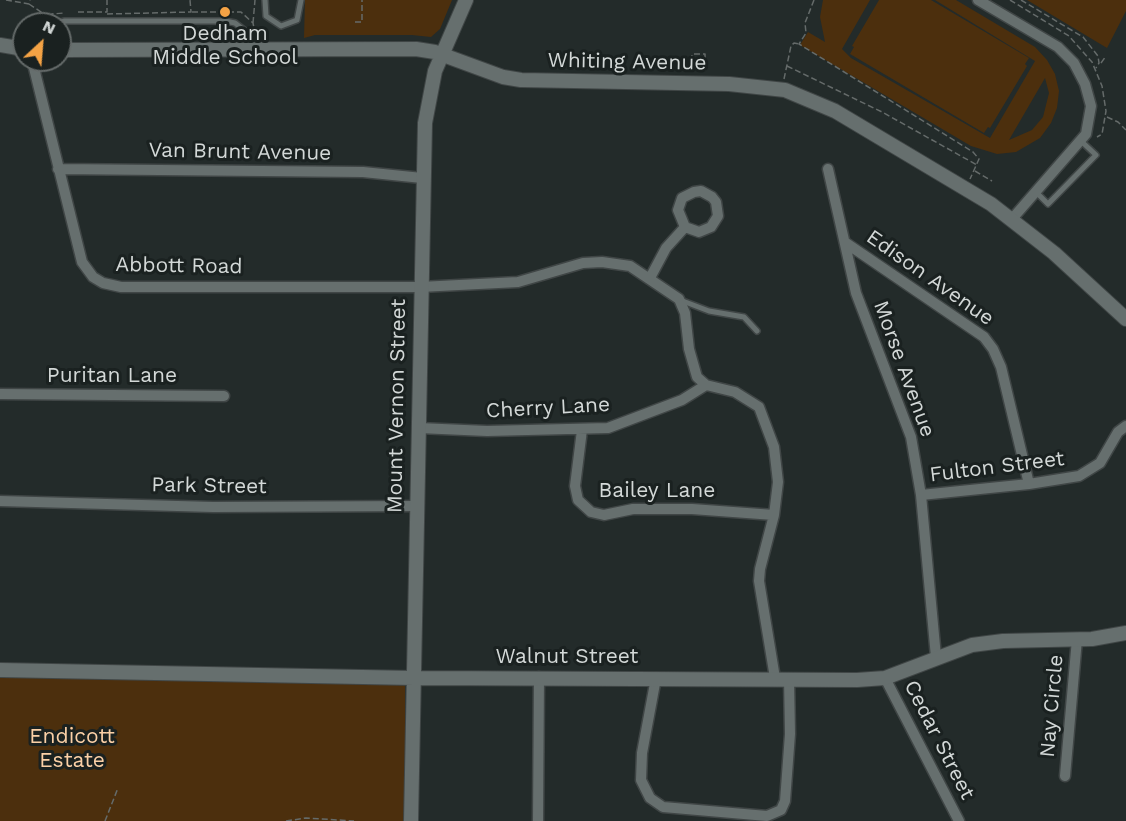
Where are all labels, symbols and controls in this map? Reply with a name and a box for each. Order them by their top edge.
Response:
marker: Dedham Middle School [218,5,232,19]
north arrow [12,12,72,72]
text: N [40,16,59,38]
place label: Dedham Middle School [152,21,298,71]
street label: Whiting Avenue [547,48,707,76]
street label: Van Brunt Avenue [148,138,332,166]
street label: Edison Avenue [861,225,999,331]
street label: Abbott Road [115,252,243,280]
street label: Morse Avenue [868,297,940,441]
street label: Mount Vernon Street [383,299,411,513]
street label: Puritan Lane [47,363,177,389]
street label: Cherry Lane [485,392,611,424]
street label: Fulton Street [928,446,1066,488]
street label: Park Street [151,472,267,500]
street label: Bailey Lane [599,478,715,504]
street label: Walnut Street [496,644,638,670]
street label: Nay Circle [1035,654,1069,758]
street label: Cedar Street [898,676,980,804]
park label: Endicott Estate [29,724,115,774]

